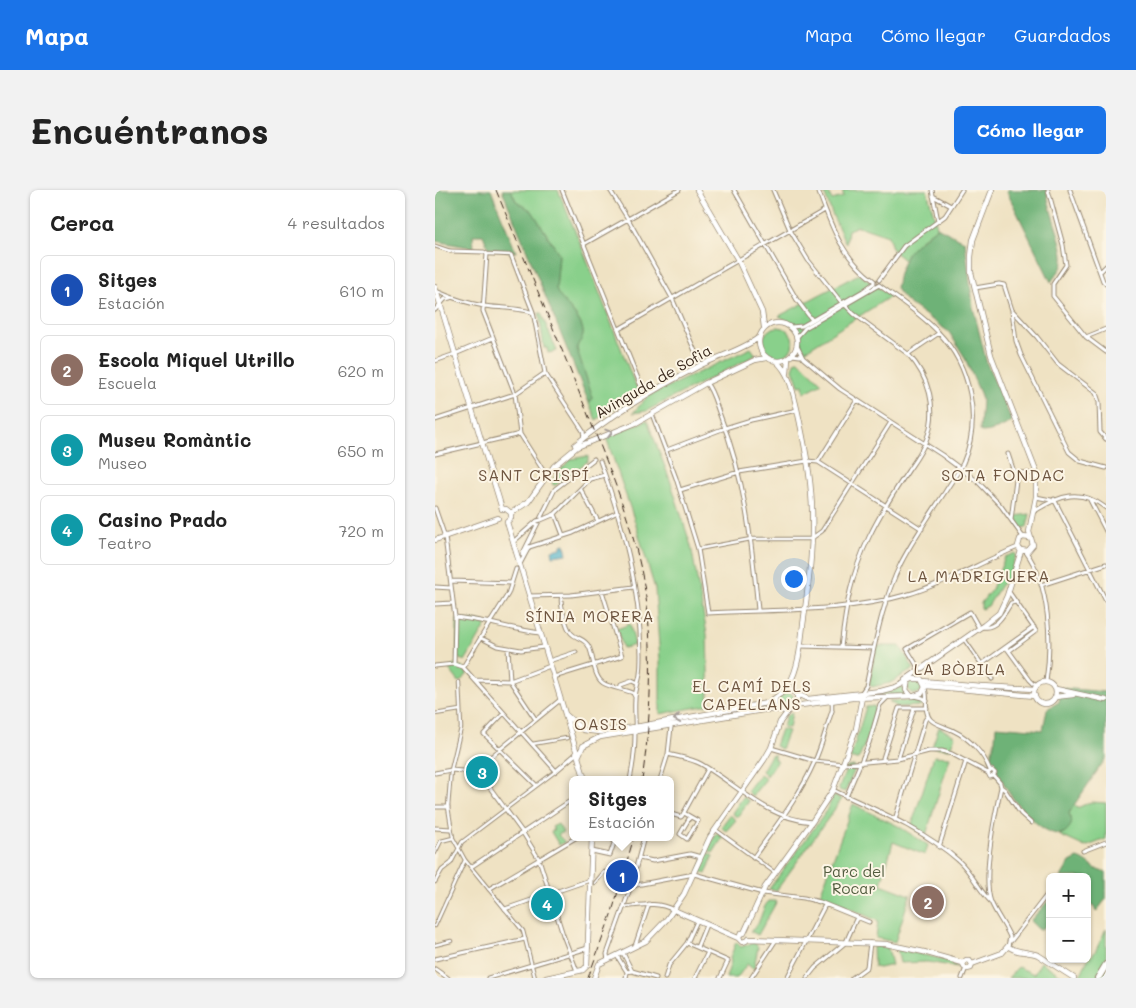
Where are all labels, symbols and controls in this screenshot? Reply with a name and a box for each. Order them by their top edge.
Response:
text: Mapa [25,20,89,51]
text: Mapa [805,23,853,47]
text: Cómo llegar [881,23,986,47]
text: Guardados [1014,23,1111,47]
button: Cómo llegar [954,106,1106,154]
text: Encuéntranos [30,107,269,153]
text: Cerca [50,209,115,236]
text: 4 resultados [288,212,385,233]
text: Sitges [98,267,157,292]
text: 1 [63,280,71,301]
text: 610 m [339,280,384,301]
text: Estación [98,292,165,313]
street label: Avinguda de Sofia [591,340,715,422]
text: Escola Miquel Utrillo [98,347,294,372]
text: 2 [63,360,71,381]
text: 620 m [338,360,384,381]
text: Escuela [98,372,157,393]
text: Museu Romàntic [98,427,251,452]
one-way arrow [604,429,613,439]
text: 3 [62,440,72,461]
text: 650 m [337,440,384,461]
text: Museo [98,452,147,473]
district label: SANT CRISPÍ [478,464,590,485]
district label: SOTA FONDAC [941,464,1065,485]
text: Casino Prado [98,507,227,532]
text: 4 [62,520,72,541]
text: 720 m [338,520,384,541]
text: Teatro [98,532,151,553]
district label: LA MADRIGUERA [908,565,1050,586]
your location [781,566,807,592]
district label: SÍNIA MORERA [525,605,655,626]
district label: LA BÒBILA [914,658,1006,679]
district label: EL CAMÍ DELS CAPELLANS [692,675,812,714]
district label: OASIS [574,713,628,734]
one-way arrow [673,714,682,724]
pin: 3 [466,753,498,791]
popup [569,776,674,841]
text: Sitges [588,786,647,811]
text: Estación [588,811,655,832]
pin: 1 [606,857,638,895]
park label: Parc del Rocar [823,861,885,898]
map controls [1046,873,1091,963]
button: + [1046,873,1091,918]
pin: 2 [912,883,944,921]
pin: 4 [531,885,563,923]
button: − [1046,918,1091,963]

